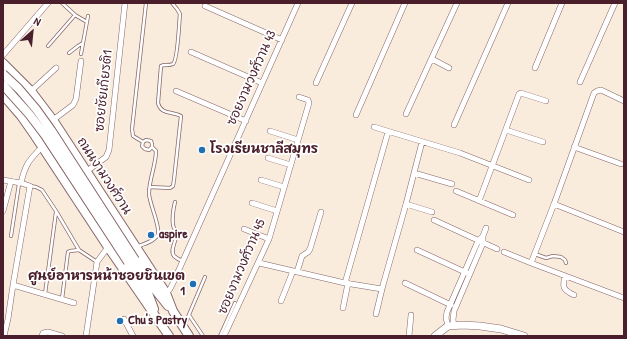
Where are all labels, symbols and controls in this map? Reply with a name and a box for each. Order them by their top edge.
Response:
north arrow [12,12,52,52]
text: N [32,14,43,29]
street label: ซอยงามวงศ์วาน 43 [224,28,280,128]
street label: ซอยชัยเกียรติ1 [92,49,116,133]
street label: ถนนงามวงศ์วาน [73,135,135,217]
place label: โรงเรียนชาลีสมุทร [210,142,318,158]
marker: โรงเรียนชาลีสมุทร [197,145,207,155]
street label: ซอยงามวงศ์วาน 45 [215,217,269,317]
place label: aspire [159,227,188,243]
marker: aspire [146,230,156,240]
place label: ศูนย์อาหารหน้าซอยชินเขต 1 [28,269,185,300]
marker: ศูนย์อาหารหน้าซอยชินเขต 1 [188,279,198,289]
place label: Chu's Pastry [128,313,187,329]
marker: Chu's Pastry [115,316,125,326]

